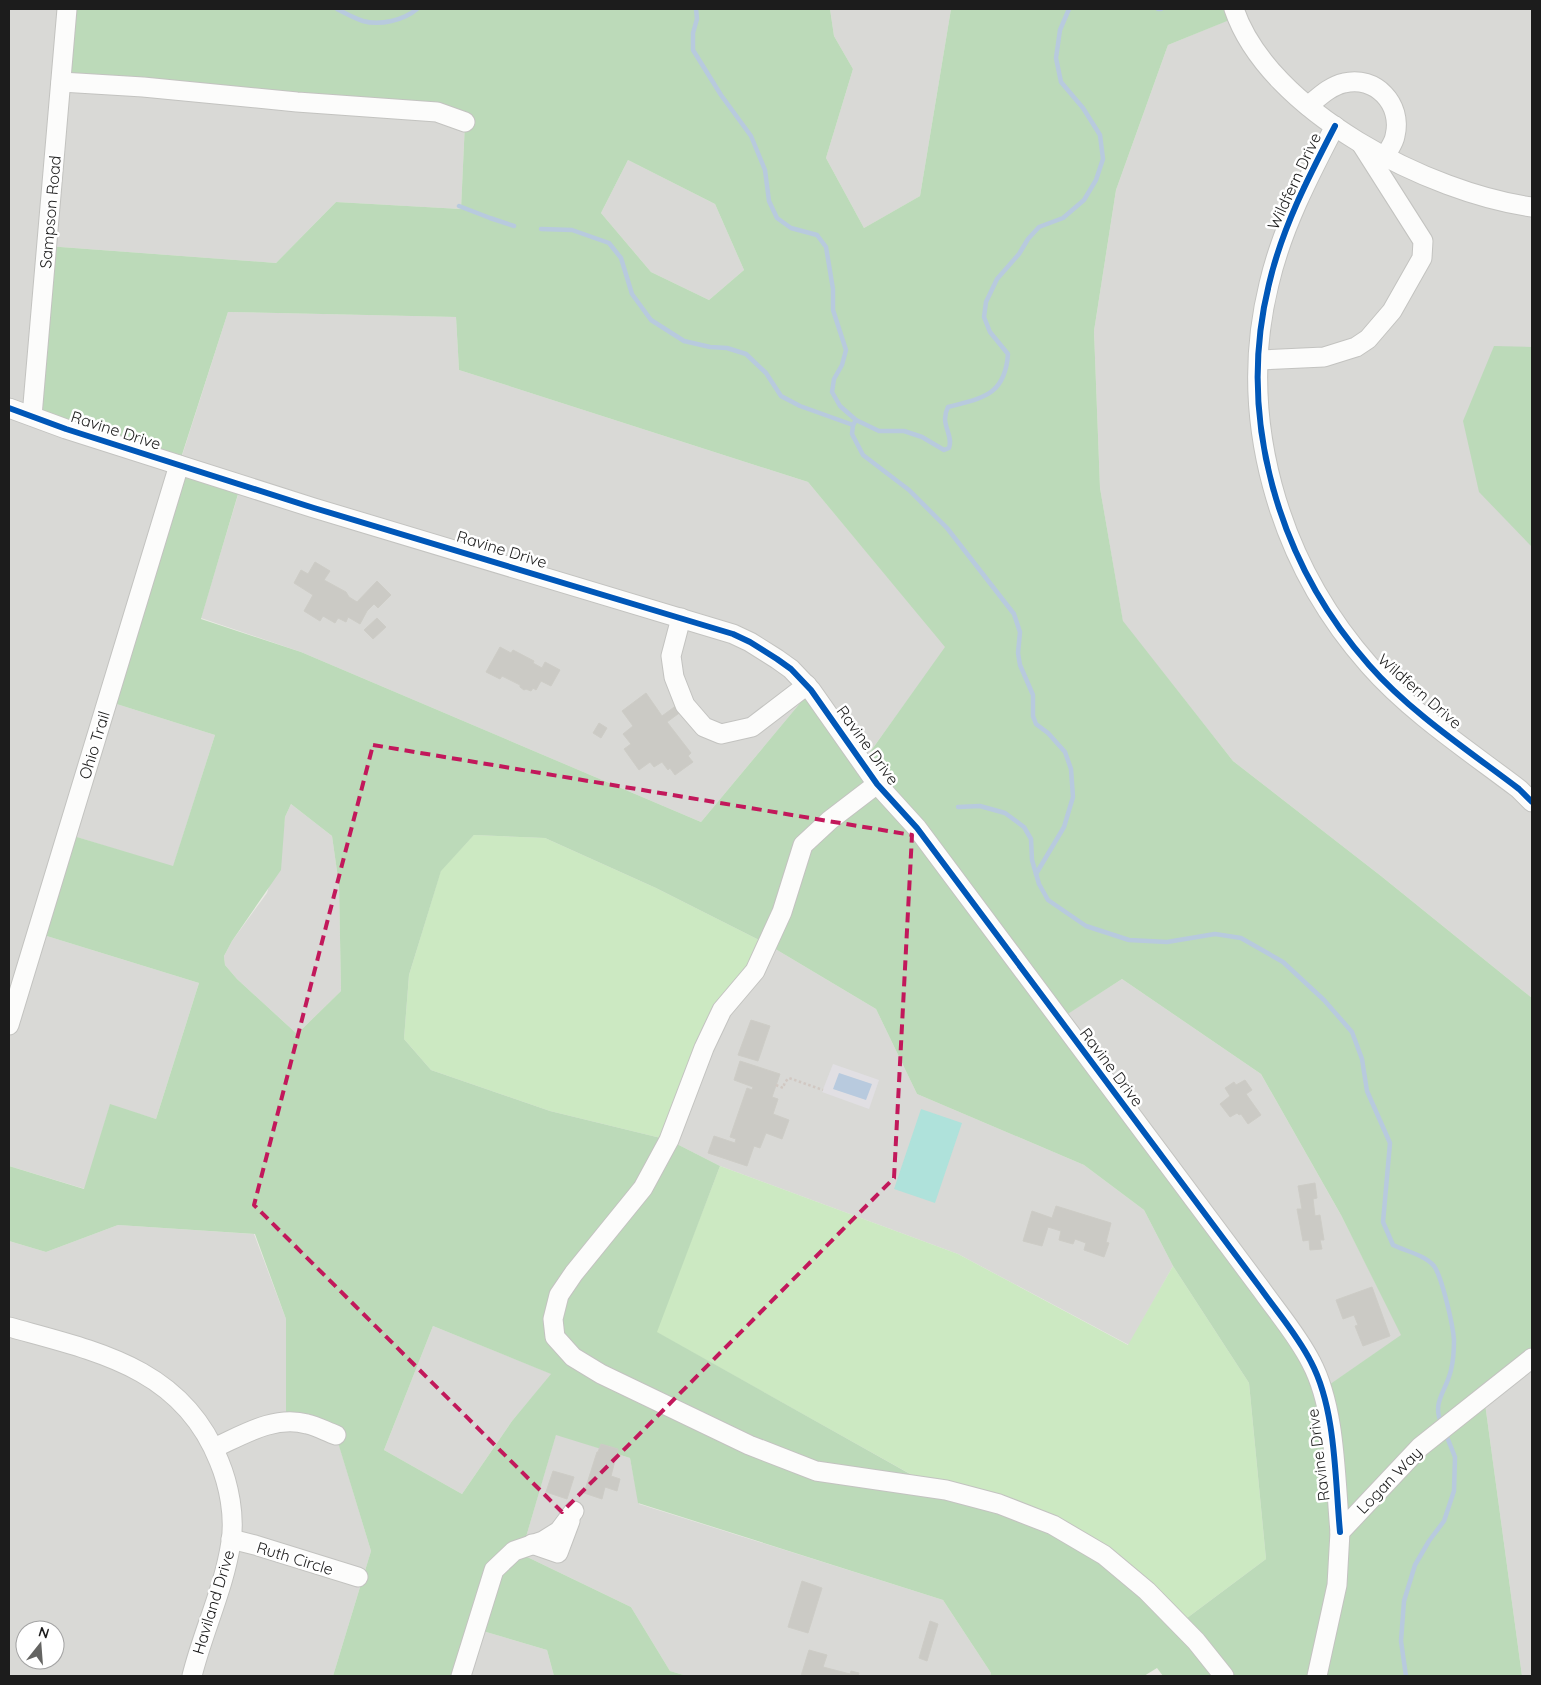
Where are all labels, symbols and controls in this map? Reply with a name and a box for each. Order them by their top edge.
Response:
street label: Wildfern Drive [1263,129,1325,233]
street label: Sampson Road [35,155,65,269]
street label: Ravine Drive [69,406,163,454]
street label: Ravine Drive [454,526,550,572]
street label: Wildfern Drive [1374,649,1466,733]
street label: Ravine Drive [832,701,904,789]
street label: Ohio Trail [74,708,114,782]
street label: Ravine Drive [1076,1024,1148,1110]
street label: Ravine Drive [1302,1407,1334,1503]
street label: Logan Way [1352,1442,1426,1518]
street label: Ruth Circle [254,1537,336,1579]
street label: Haviland Drive [188,1547,238,1657]
north arrow [15,1620,65,1670]
text: N [36,1622,51,1643]

